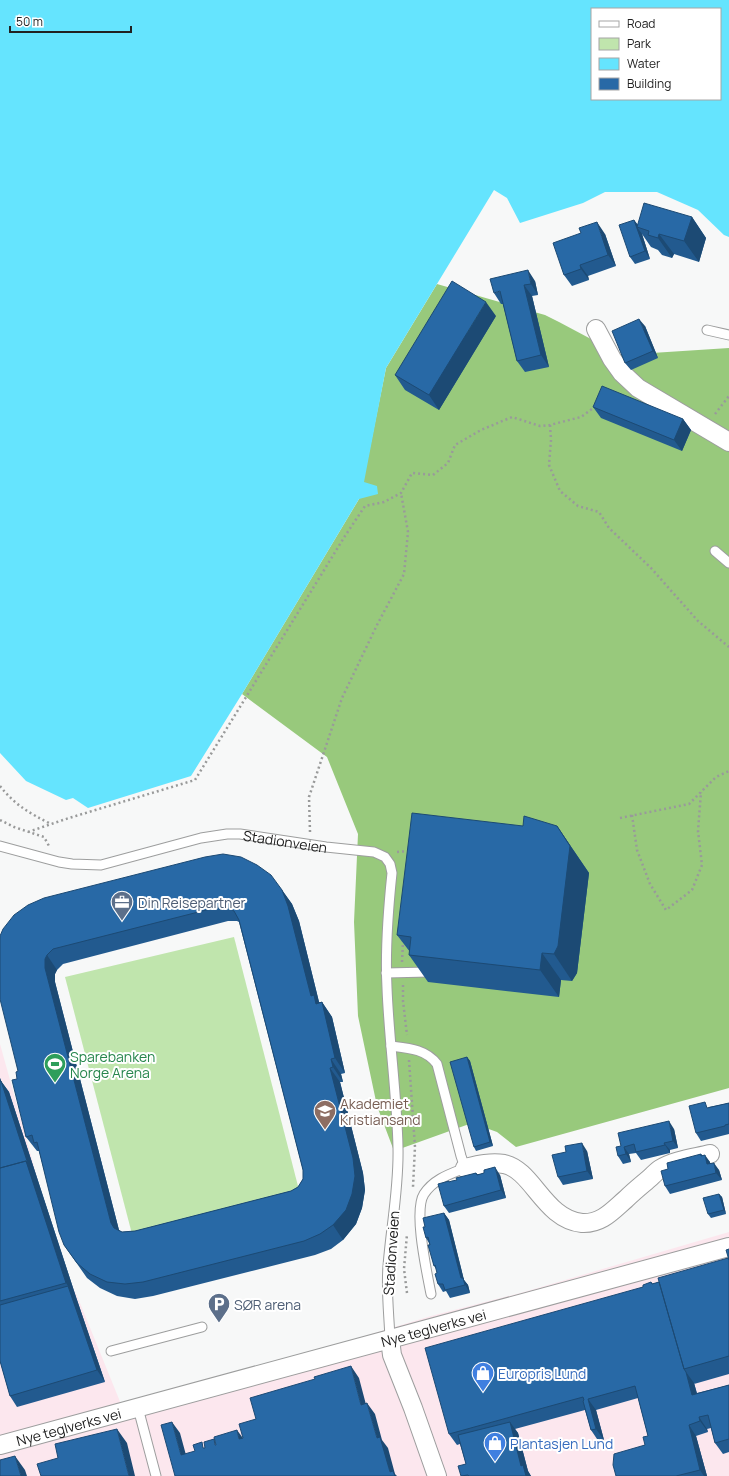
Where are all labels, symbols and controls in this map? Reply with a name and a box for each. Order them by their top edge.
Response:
scale bar [10,8,131,34]
legend [591,8,721,100]
text: 50 m [16,13,43,30]
text: Road [627,15,655,32]
text: Park [627,35,652,52]
text: Water [627,55,661,72]
text: Building [627,75,671,92]
street label: Stadionveien [242,825,329,857]
office icon: Din Reisepartner [109,889,135,922]
place label: Din Reisepartner [138,893,246,912]
place label: Sparebanken Norge Arena [70,1047,155,1082]
sports icon: Sparebanken Norge Arena [42,1051,68,1084]
place label: Akademiet Kristiansand [340,1094,421,1129]
school or university icon: Akademiet Kristiansand [312,1098,338,1131]
street label: Stadionveien [379,1210,403,1296]
parking icon: SØR arena [206,1291,232,1324]
place label: SØR arena [234,1295,301,1314]
street label: Nye teglverks vei [379,1304,488,1351]
shop icon: Europris Lund [470,1360,496,1393]
place label: Europris Lund [498,1364,586,1383]
street label: Nye teglverks vei [14,1403,123,1450]
shop icon: Plantasjen Lund [482,1430,508,1463]
place label: Plantasjen Lund [510,1434,613,1453]

